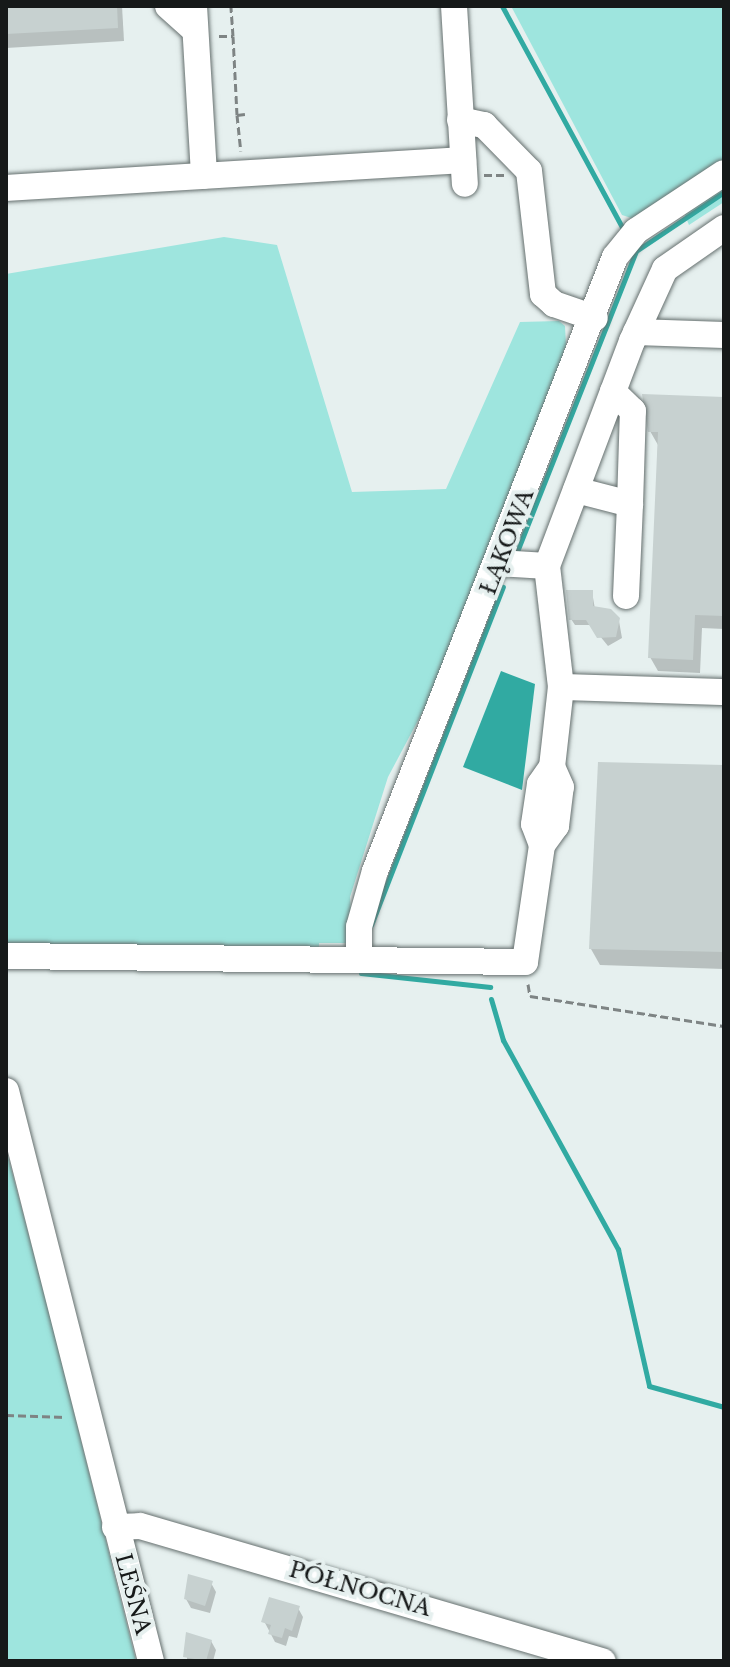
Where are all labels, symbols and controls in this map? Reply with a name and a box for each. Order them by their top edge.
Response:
street label: ŁĄKOWA [475,486,539,598]
street label: LEŚNA [110,1551,156,1637]
street label: PÓŁNOCNA [286,1556,434,1622]

